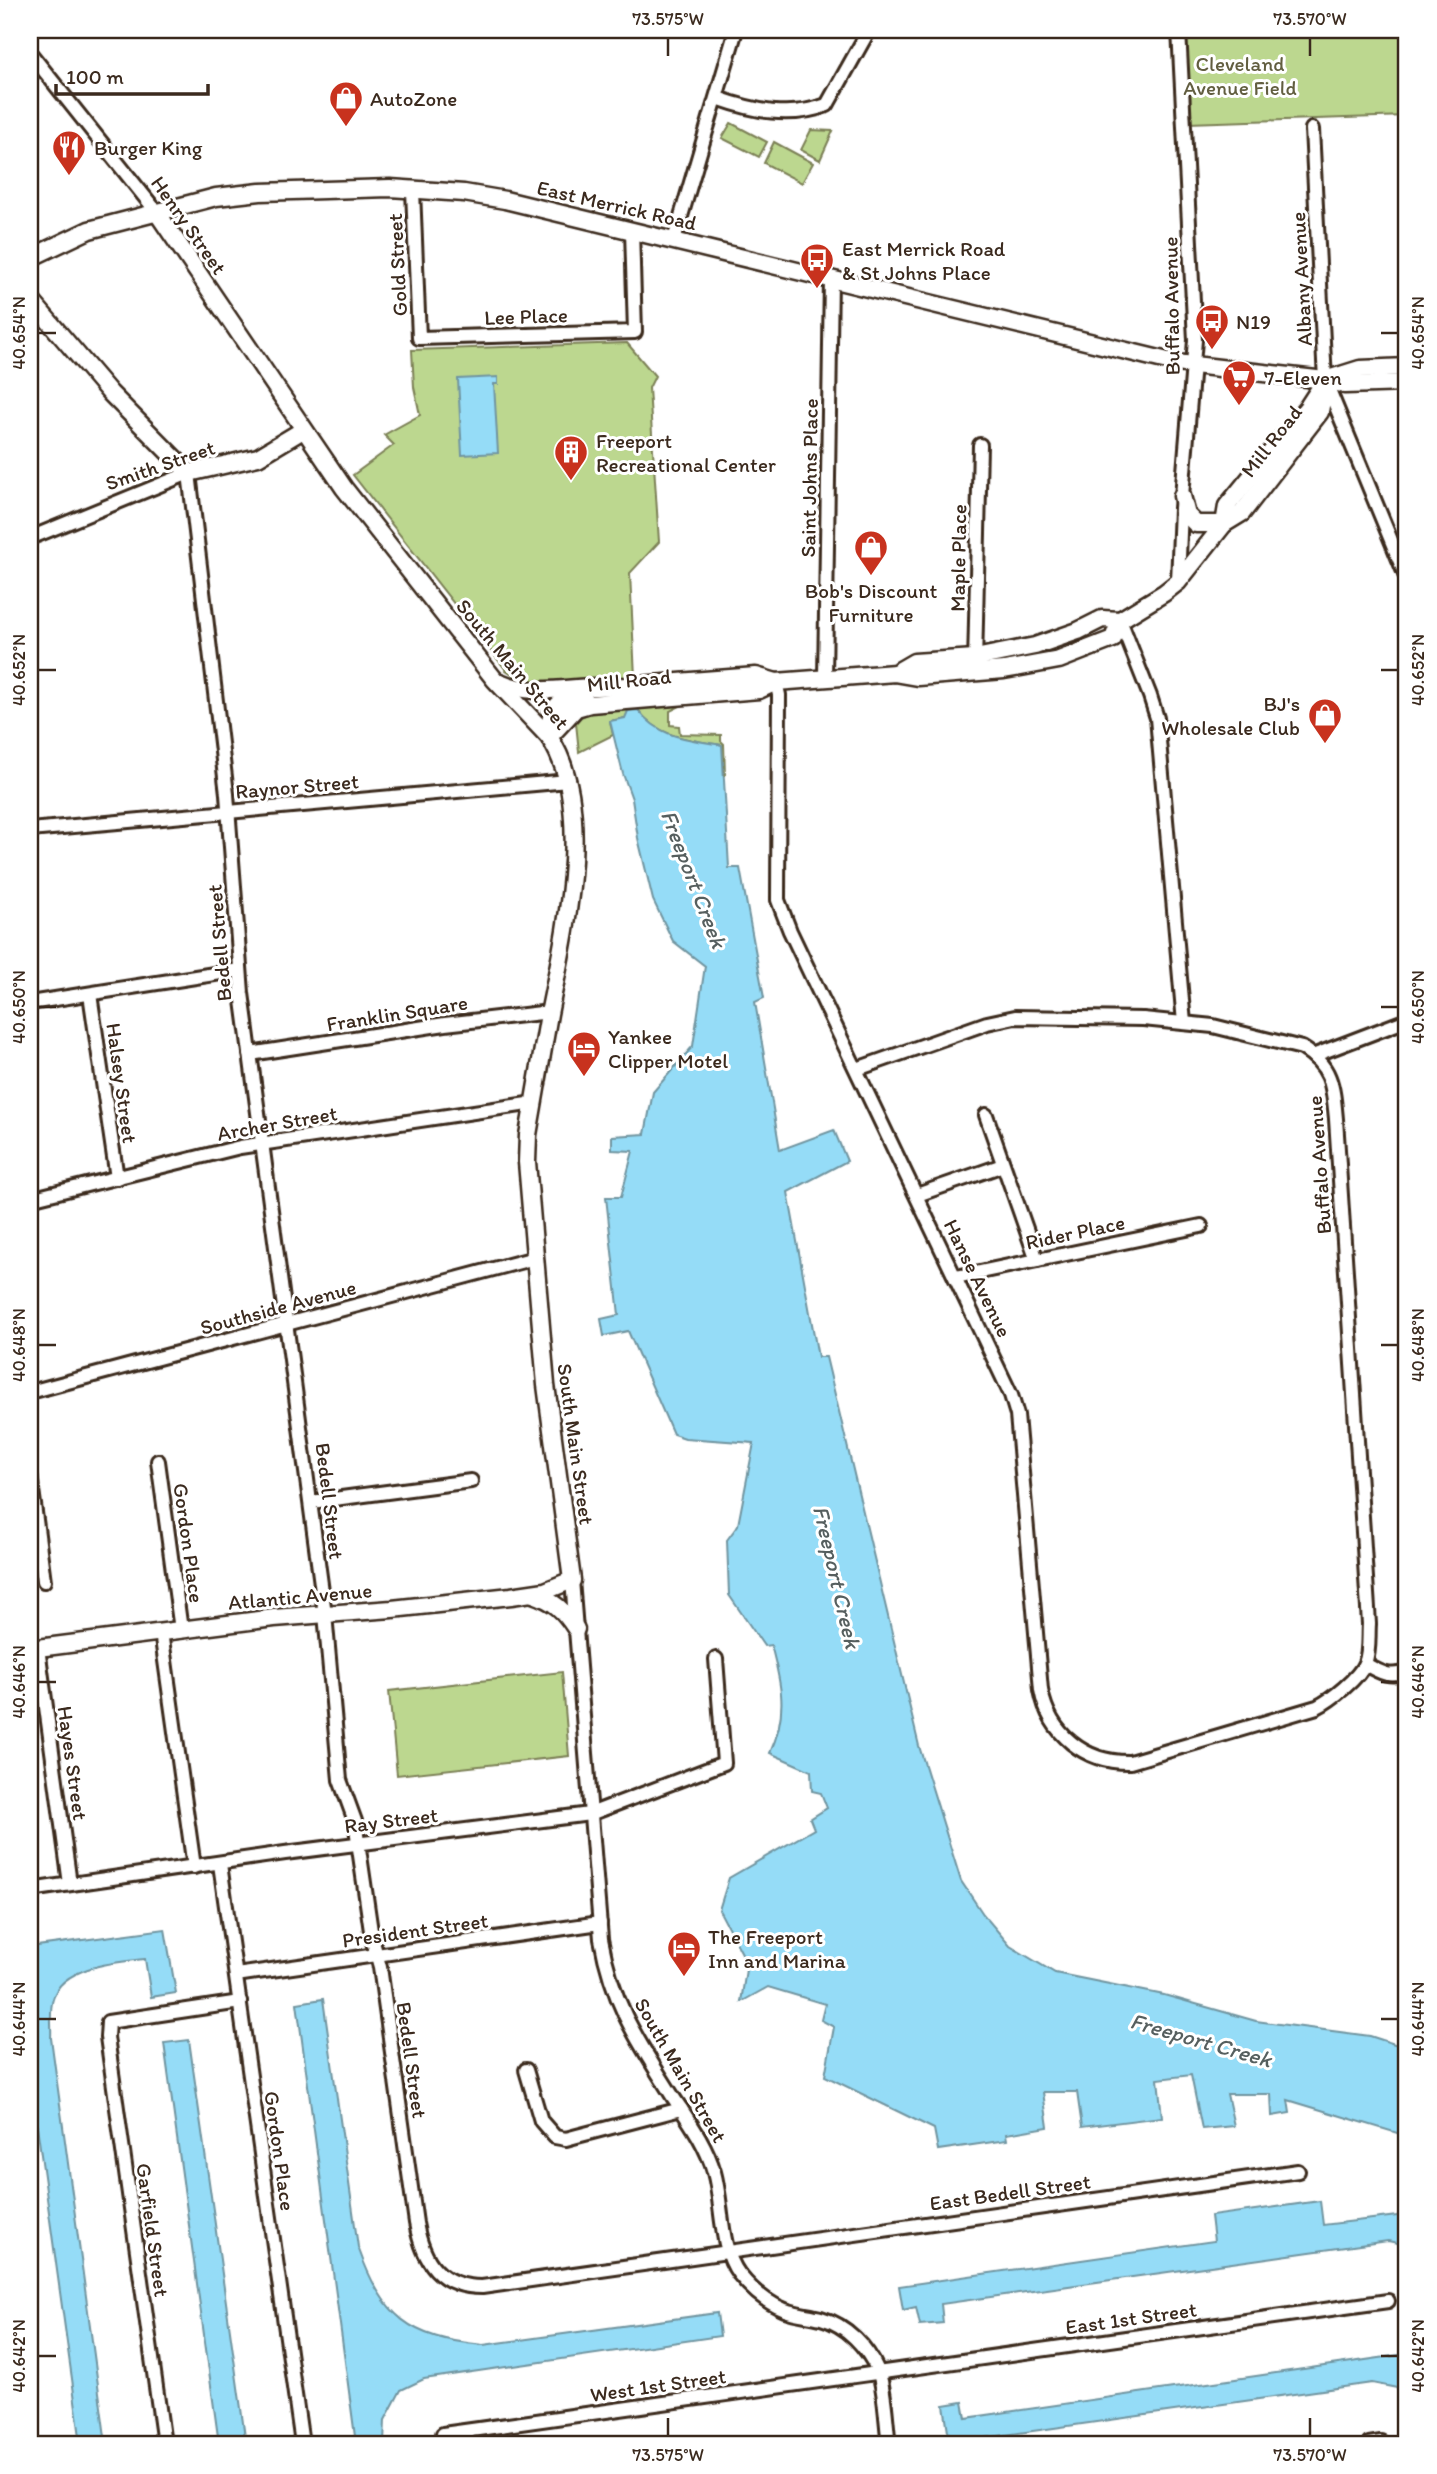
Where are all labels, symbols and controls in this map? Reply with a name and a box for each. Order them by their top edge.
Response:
text: 73.575°W [632,8,704,30]
text: 73.570°W [1273,8,1347,30]
park label: Cleveland Avenue Field [1183,51,1297,100]
scale bar [56,52,208,96]
text: 100 m [66,64,124,89]
shop icon: AutoZone [327,79,365,128]
place label: AutoZone [370,86,457,111]
restaurant icon: Burger King [50,128,88,177]
place label: Burger King [94,135,203,160]
street label: Henry Street [146,171,232,279]
street label: East Merrick Road [535,174,700,236]
street label: Albany Avenue [1285,211,1317,347]
street label: Gold Street [382,213,412,317]
place label: East Merrick Road & St Johns Place [842,236,1006,285]
street label: Buffalo Avenue [1157,236,1185,376]
bus stop icon: East Merrick Road & St Johns Place [798,241,836,290]
text: 40.654°N [8,296,30,370]
text: 40.654°N [1407,296,1429,370]
street label: Lee Place [484,302,568,330]
bus stop icon: N19 [1193,302,1231,351]
place label: N19 [1236,309,1271,334]
supermarket icon: 7-Eleven [1220,358,1258,407]
place label: 7-Eleven [1264,365,1342,390]
street label: Saint Johns Place [795,398,823,558]
street label: Mill Road [1235,400,1307,482]
place label: Freeport Recreational Center [596,428,776,477]
building icon: Freeport Recreational Center [552,433,590,482]
street label: Smith Street [102,435,218,495]
street label: Maple Place [945,504,971,612]
shop icon: Bob's Discount Furniture [852,528,890,577]
place label: Bob's Discount Furniture [805,578,937,627]
street label: South Main Street [451,594,575,734]
text: 40.652°N [8,634,30,706]
text: 40.652°N [1407,634,1429,706]
street label: Mill Road [586,663,673,697]
place label: BJ's Wholesale Club [1161,691,1300,740]
shop icon: BJ's Wholesale Club [1306,696,1344,745]
street label: Raynor Street [234,768,360,804]
water label: Freeport Creek [655,806,734,953]
street label: Bedell Street [201,883,237,1002]
text: 40.650°N [8,970,30,1044]
text: 40.650°N [1407,970,1429,1044]
street label: Franklin Square [325,989,469,1037]
street label: Halsey Street [101,1021,143,1145]
place label: Yankee Clipper Motel [608,1024,728,1073]
hotel icon: Yankee Clipper Motel [565,1029,603,1078]
street label: Buffalo Avenue [1302,1095,1336,1235]
street label: Archer Street [215,1100,339,1146]
street label: Rider Place [1023,1209,1127,1255]
street label: Hanse Avenue [939,1215,1017,1341]
street label: Southside Avenue [197,1274,359,1340]
text: 40.648°N [8,1308,30,1382]
text: 40.648°N [1407,1308,1429,1382]
street label: South Main Street [552,1362,600,1526]
street label: Bedell Street [310,1441,350,1561]
street label: Gordon Place [168,1482,210,1604]
water label: Freeport Creek [807,1503,867,1652]
street label: Atlantic Avenue [227,1577,373,1615]
text: 40.646°N [8,1645,30,1719]
text: 40.646°N [1407,1645,1429,1719]
street label: Hayes Street [53,1704,93,1822]
street label: Ray Street [343,1802,439,1838]
street label: President Street [341,1907,490,1953]
place label: The Freeport Inn and Marina [708,1924,846,1973]
hotel icon: The Freeport Inn and Marina [665,1929,703,1978]
text: 40.644°N [8,1982,30,2056]
text: 40.644°N [1407,1982,1429,2056]
street label: South Main Street [629,1993,733,2147]
street label: Bedell Street [391,2000,433,2120]
water label: Freeport Creek [1127,2006,1276,2074]
street label: Gordon Place [259,2090,301,2212]
street label: Garfield Street [131,2162,175,2299]
street label: East Bedell Street [928,2168,1092,2216]
street label: East 1st Street [1064,2296,1198,2340]
text: 40.642°N [8,2319,30,2393]
text: 40.642°N [1407,2319,1429,2393]
street label: West 1st Street [588,2363,728,2407]
text: 73.575°W [632,2444,704,2466]
text: 73.570°W [1273,2444,1347,2466]

